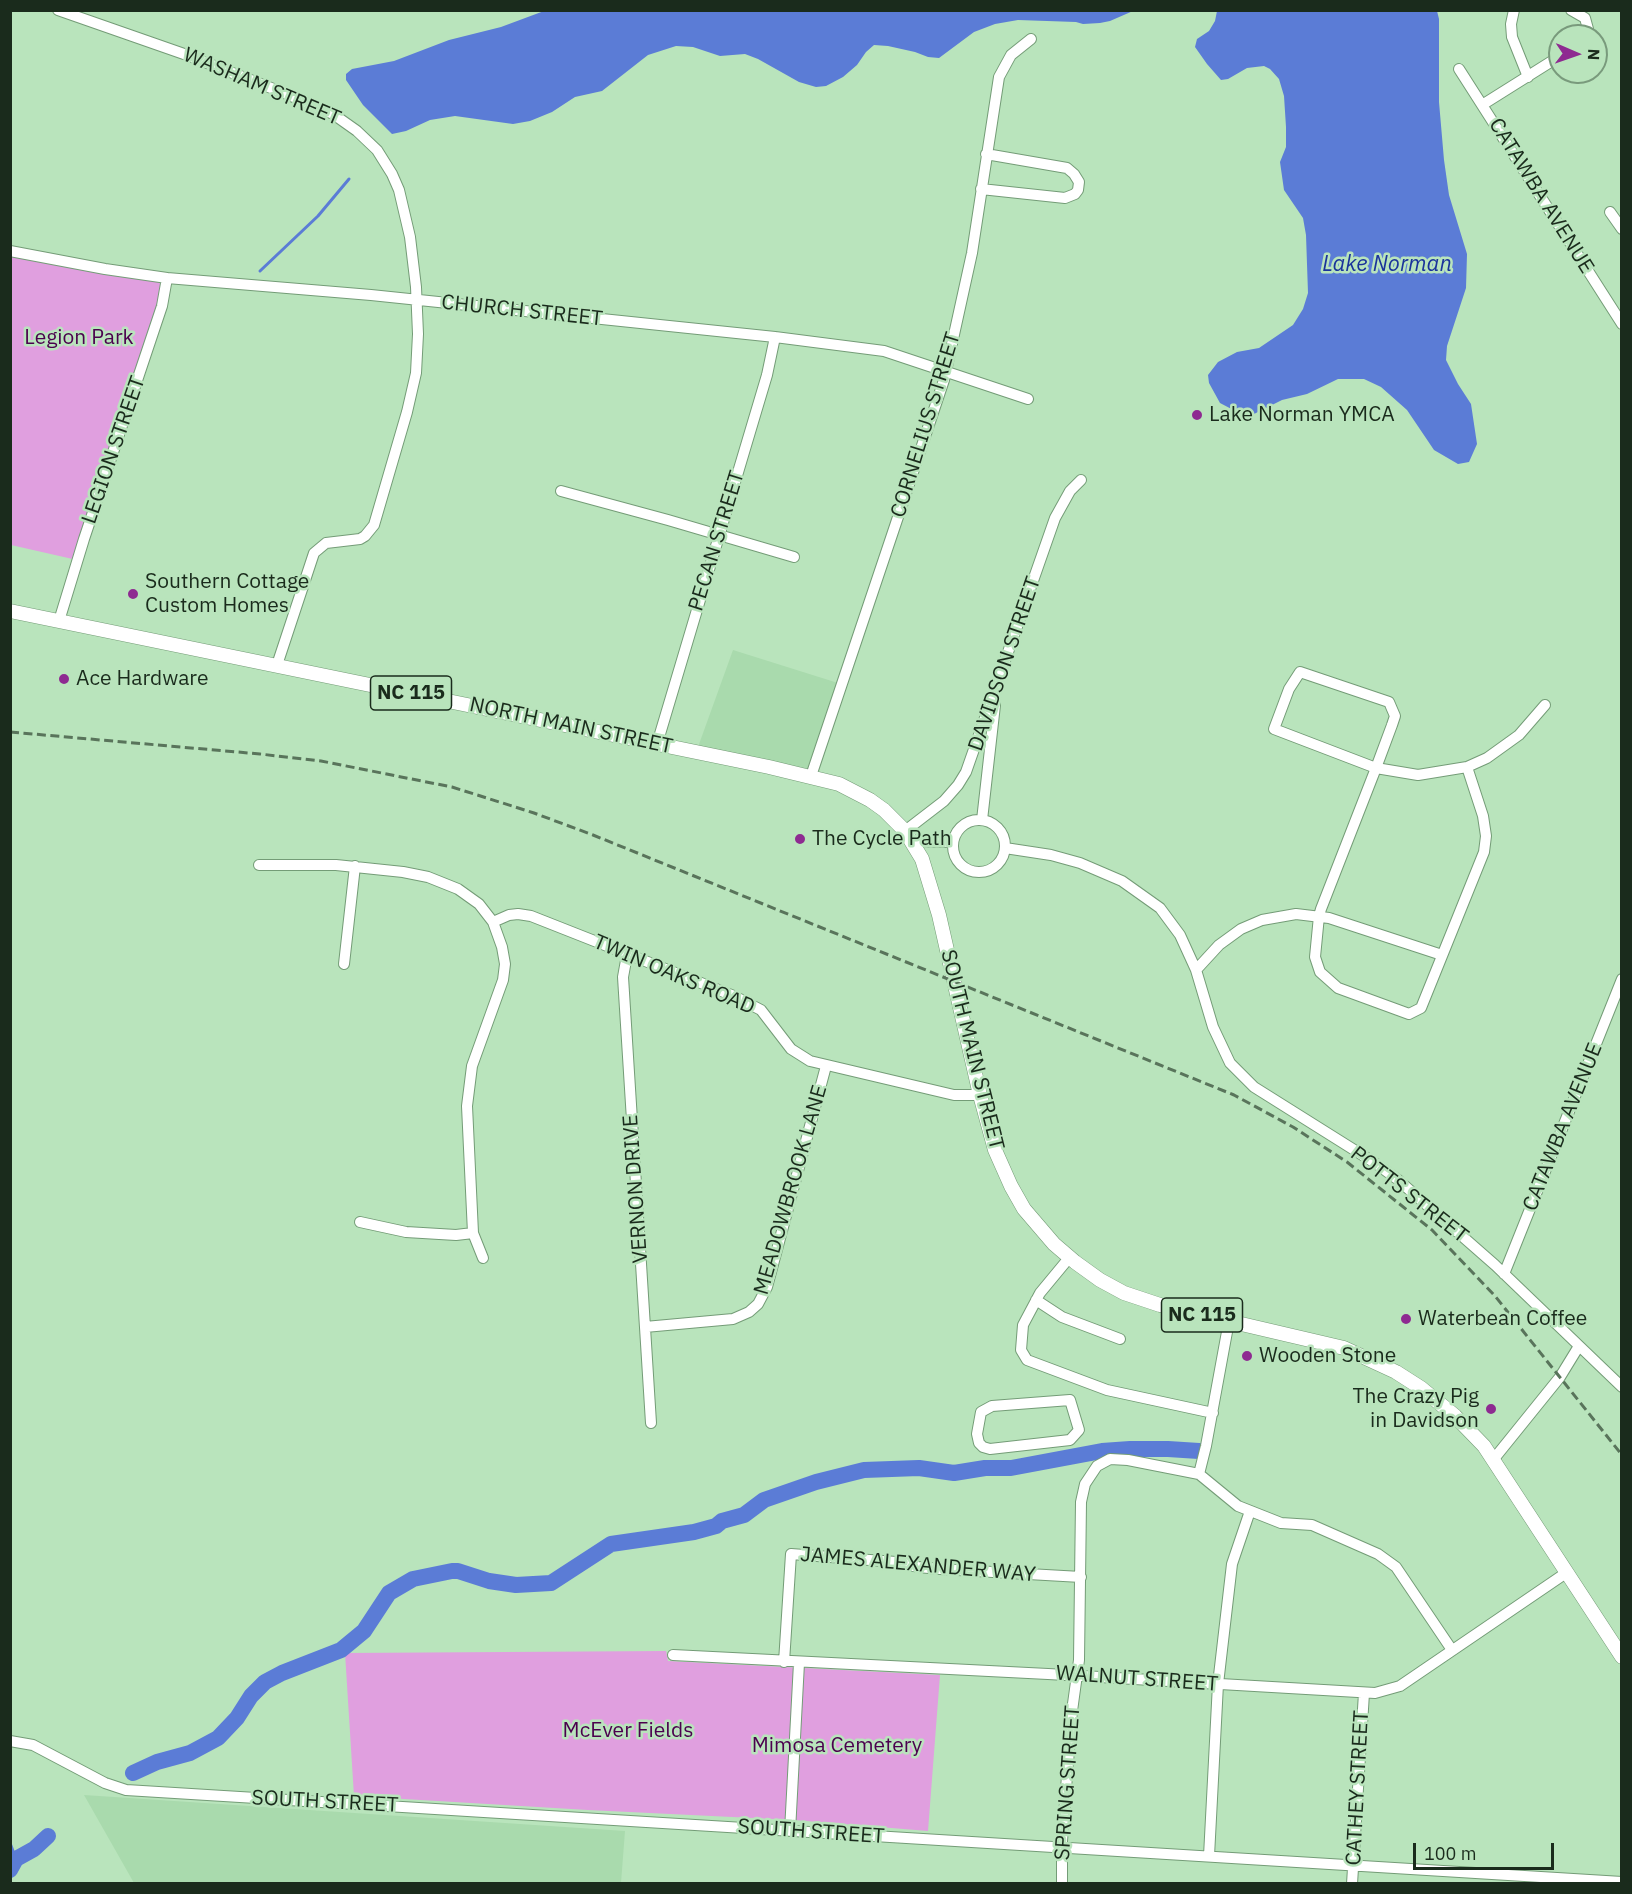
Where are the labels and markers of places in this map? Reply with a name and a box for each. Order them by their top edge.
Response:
place label: Lake Norman YMCA [1209,402,1395,428]
marker: Lake Norman YMCA [1190,408,1204,422]
place label: Southern Cottage Custom Homes [145,569,309,619]
marker: Southern Cottage Custom Homes [126,587,140,601]
place label: Ace Hardware [76,666,208,692]
marker: Ace Hardware [57,672,71,686]
place label: The Cycle Path [812,826,952,852]
marker: The Cycle Path [793,832,807,846]
place label: Waterbean Coffee [1418,1306,1587,1332]
marker: Waterbean Coffee [1399,1312,1413,1326]
place label: Wooden Stone [1259,1343,1396,1369]
marker: Wooden Stone [1240,1349,1254,1363]
place label: The Crazy Pig in Davidson [1352,1384,1479,1434]
marker: The Crazy Pig in Davidson [1484,1402,1498,1416]

